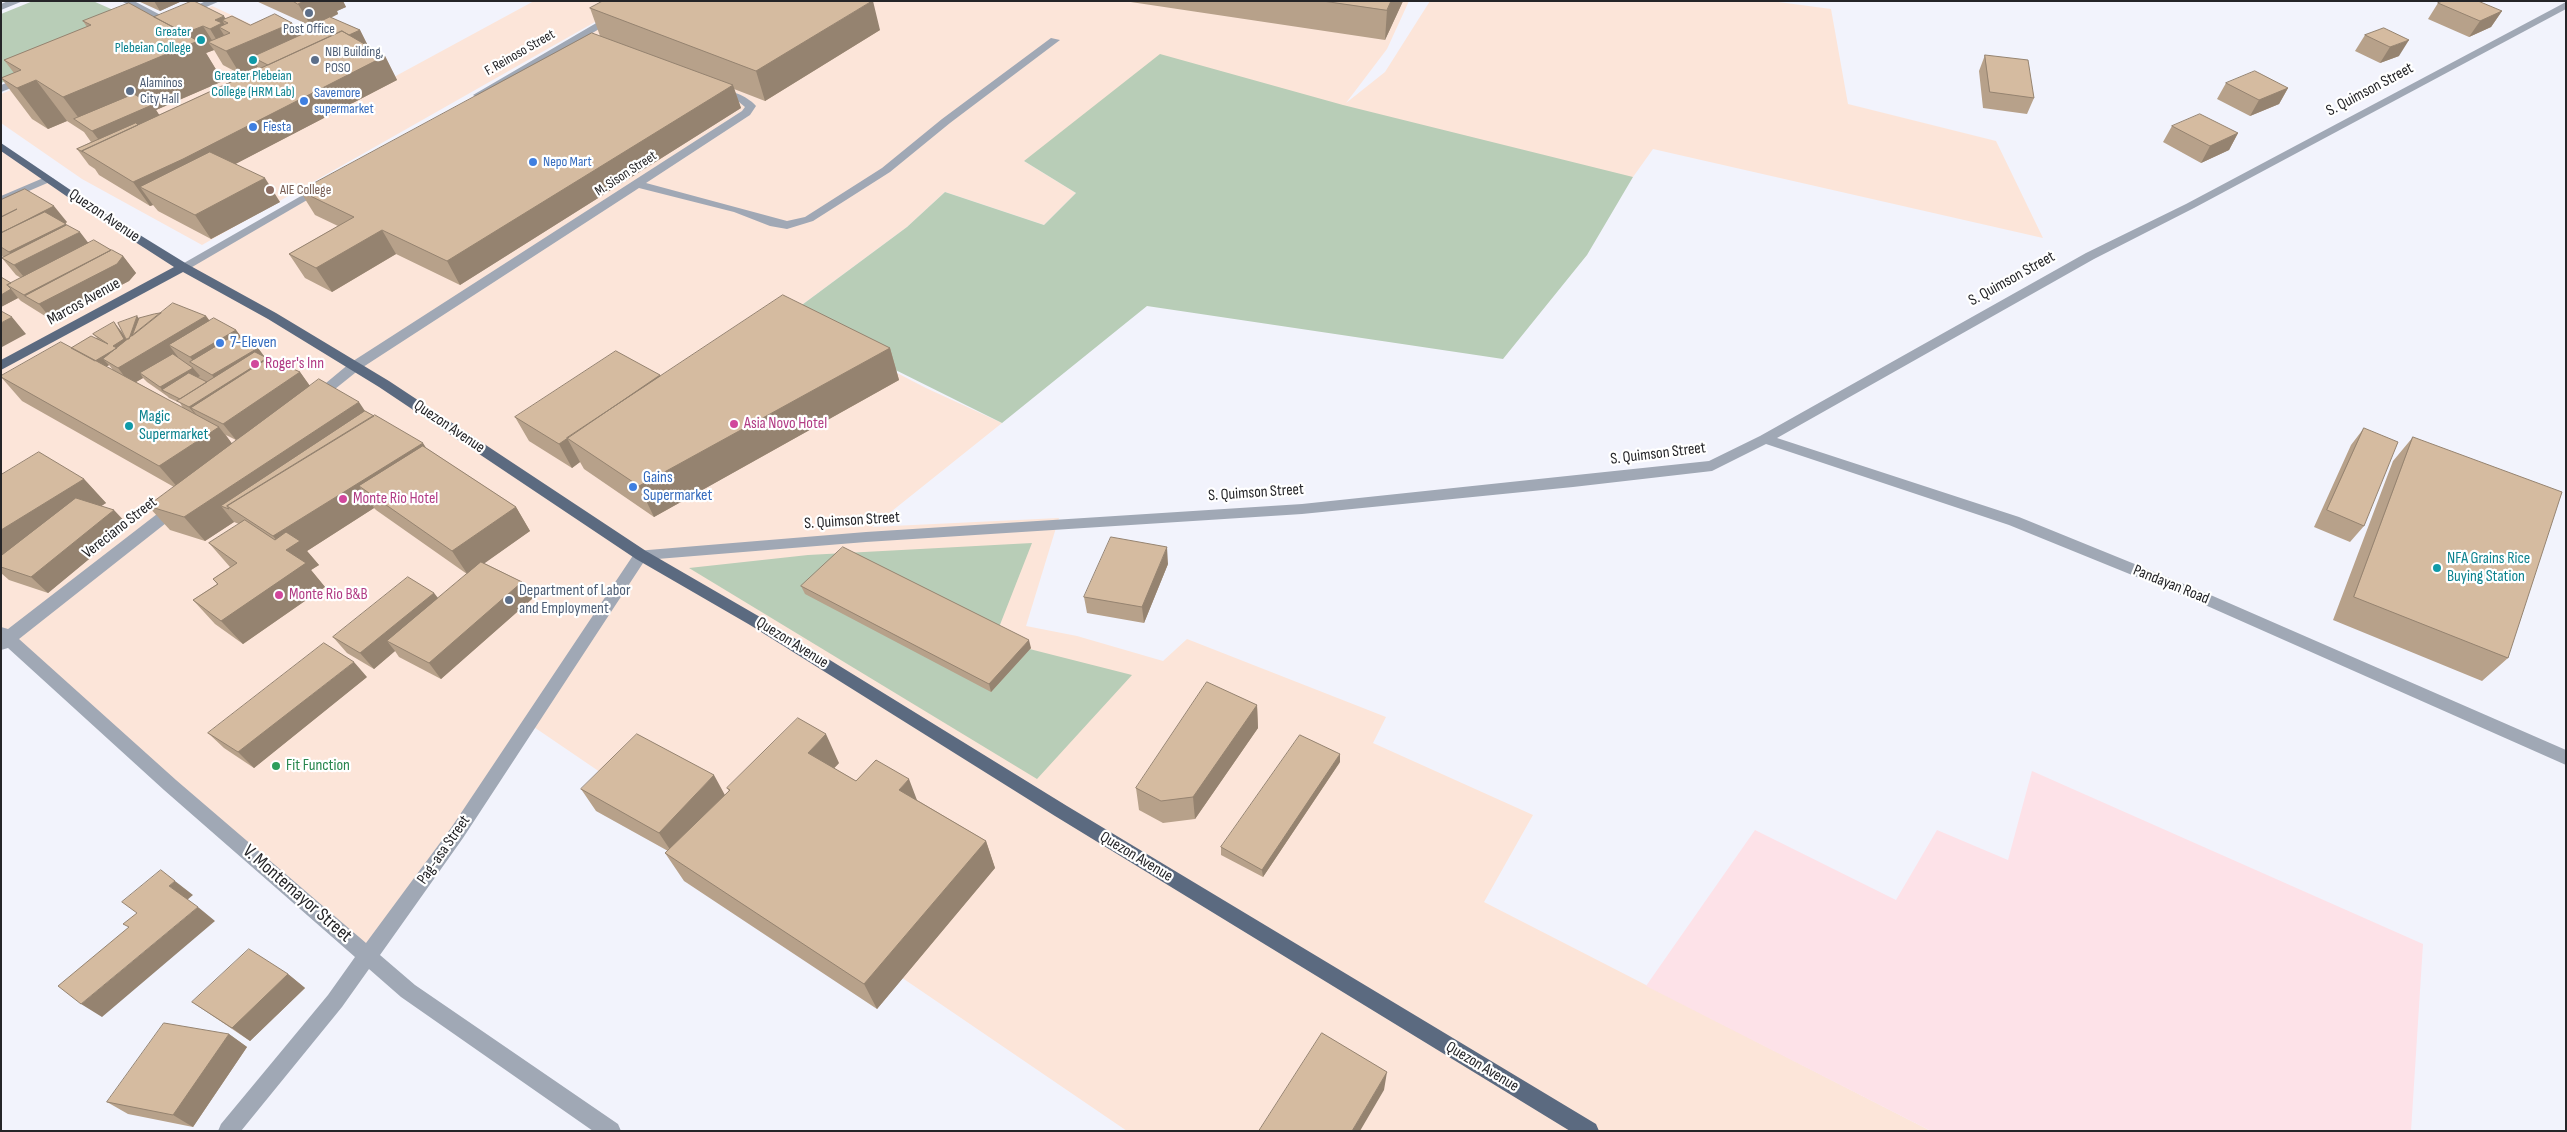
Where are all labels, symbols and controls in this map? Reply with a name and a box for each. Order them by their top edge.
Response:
marker: Post Office [303,7,315,19]
place label: Post Office [283,21,335,37]
place label: Greater Plebeian College [115,24,191,56]
street label: F. Reinoso Street [482,26,558,80]
marker: Greater Plebeian College [195,34,207,46]
place label: NBI Building, POSO [325,44,384,76]
marker: Greater Plebeian College (HRM Lab) [247,54,259,66]
marker: NBI Building, POSO [309,54,321,66]
street label: S. Quimson Street [2323,59,2417,121]
place label: Greater Plebeian College (HRM Lab) [211,68,295,100]
place label: Alaminos City Hall [140,75,183,108]
marker: Alaminos City Hall [124,85,136,97]
place label: Savemore supermarket [314,85,374,118]
marker: Savemore supermarket [298,95,310,107]
place label: Fiesta [263,119,291,135]
marker: Fiesta [247,121,259,133]
street label: M. Sison Street [592,148,660,200]
place label: Nepo Mart [543,154,592,170]
marker: Nepo Mart [527,156,539,168]
place label: AIE College [280,182,331,198]
marker: AIE College [264,184,276,196]
street label: Quezon Avenue [65,185,143,247]
street label: S. Quimson Street [1965,247,2059,311]
street label: Marcos Avenue [44,274,124,330]
place label: 7-Eleven [230,333,277,353]
marker: 7-Eleven [214,337,226,349]
place label: Roger's Inn [265,354,324,374]
marker: Roger's Inn [249,358,261,370]
street label: Quezon Avenue [410,396,488,458]
place label: Magic Supermarket [139,407,208,445]
place label: Asia Novo Hotel [744,414,827,434]
marker: Asia Novo Hotel [728,418,740,430]
marker: Magic Supermarket [123,420,135,432]
street label: S. Quimson Street [1609,439,1707,469]
place label: Gains Supermarket [643,468,712,506]
street label: S. Quimson Street [1208,480,1304,506]
marker: Gains Supermarket [627,481,639,493]
place label: Monte Rio Hotel [353,489,438,509]
street label: Vereciano Street [79,493,161,563]
marker: Monte Rio Hotel [337,493,349,505]
street label: S. Quimson Street [804,508,900,534]
place label: NFA Grains Rice Buying Station [2447,549,2530,587]
street label: Pandayan Road [2130,561,2212,609]
marker: NFA Grains Rice Buying Station [2431,562,2443,574]
place label: Department of Labor and Employment [519,581,631,619]
place label: Monte Rio B&B [289,585,368,605]
marker: Monte Rio B&B [273,589,285,601]
marker: Department of Labor and Employment [503,594,515,606]
street label: Quezon Avenue [752,613,832,673]
place label: Fit Function [286,756,350,776]
marker: Fit Function [270,760,282,772]
street label: Pag-asa Street [413,812,475,888]
street label: Quezon Avenue [1096,828,1176,886]
street label: V. Montemayor Street [238,840,356,948]
street label: Quezon Avenue [1442,1038,1522,1096]

